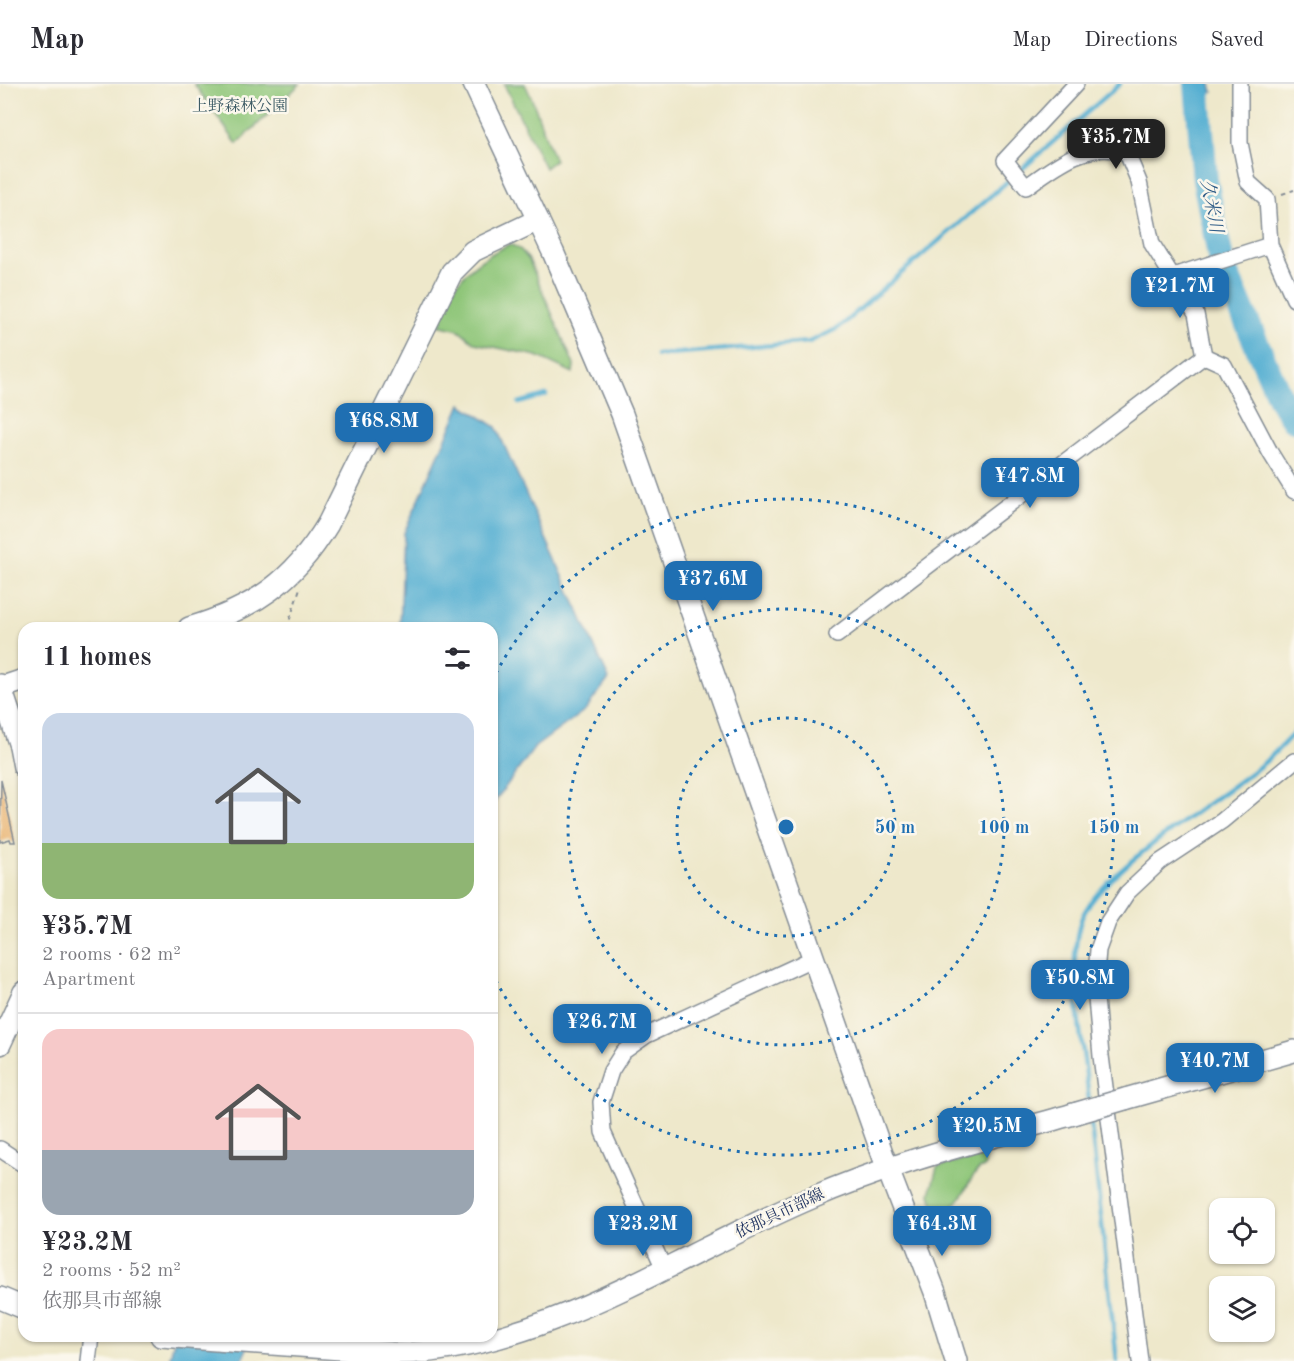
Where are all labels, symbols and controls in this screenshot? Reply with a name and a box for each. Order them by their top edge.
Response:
text: Map [30,27,84,55]
text: Map [1012,30,1051,51]
text: Directions [1084,30,1178,51]
text: Saved [1211,30,1264,51]
park label: 上野森林公園 [192,97,288,115]
pin: ¥35.7M [1067,119,1165,170]
text: ¥35.7M [1081,128,1151,148]
water label: 久米川 [1197,177,1227,236]
pin: ¥21.7M [1131,268,1229,319]
text: ¥21.7M [1145,277,1215,297]
pin: ¥68.8M [335,403,433,454]
text: ¥68.8M [349,412,419,432]
pin: ¥47.8M [981,458,1079,509]
text: ¥47.8M [995,467,1065,487]
pin: ¥37.6M [664,561,762,612]
text: ¥37.6M [678,570,748,590]
icon: filters [441,642,474,675]
text: 11 homes [42,645,151,671]
icon: home [204,752,312,860]
centre of rings [776,817,796,837]
text: 50 m [875,819,915,837]
text: 100 m [979,819,1029,837]
text: 150 m [1089,819,1139,837]
text: ¥35.7M [42,914,133,940]
text: 2 rooms · 62 m² [42,945,181,965]
pin: ¥50.8M [1031,960,1129,1011]
text: ¥50.8M [1045,969,1115,989]
text: Apartment [42,970,136,990]
pin: ¥26.7M [553,1004,651,1055]
text: ¥26.7M [567,1013,637,1033]
pin: ¥40.7M [1166,1043,1264,1094]
text: ¥40.7M [1180,1052,1250,1072]
icon: home [204,1068,312,1176]
pin: ¥20.5M [938,1108,1036,1159]
text: ¥20.5M [952,1117,1022,1137]
street label: 依那具市部線 [732,1185,827,1242]
map controls [1209,1198,1275,1342]
button: locate [1209,1198,1275,1264]
pin: ¥23.2M [594,1206,692,1257]
pin: ¥64.3M [893,1206,991,1257]
text: ¥23.2M [608,1215,678,1235]
text: ¥64.3M [907,1215,977,1235]
text: ¥23.2M [42,1230,133,1256]
text: 2 rooms · 52 m² [42,1261,181,1281]
button: layers [1209,1276,1275,1342]
text: 依那具市部線 [42,1292,162,1312]

